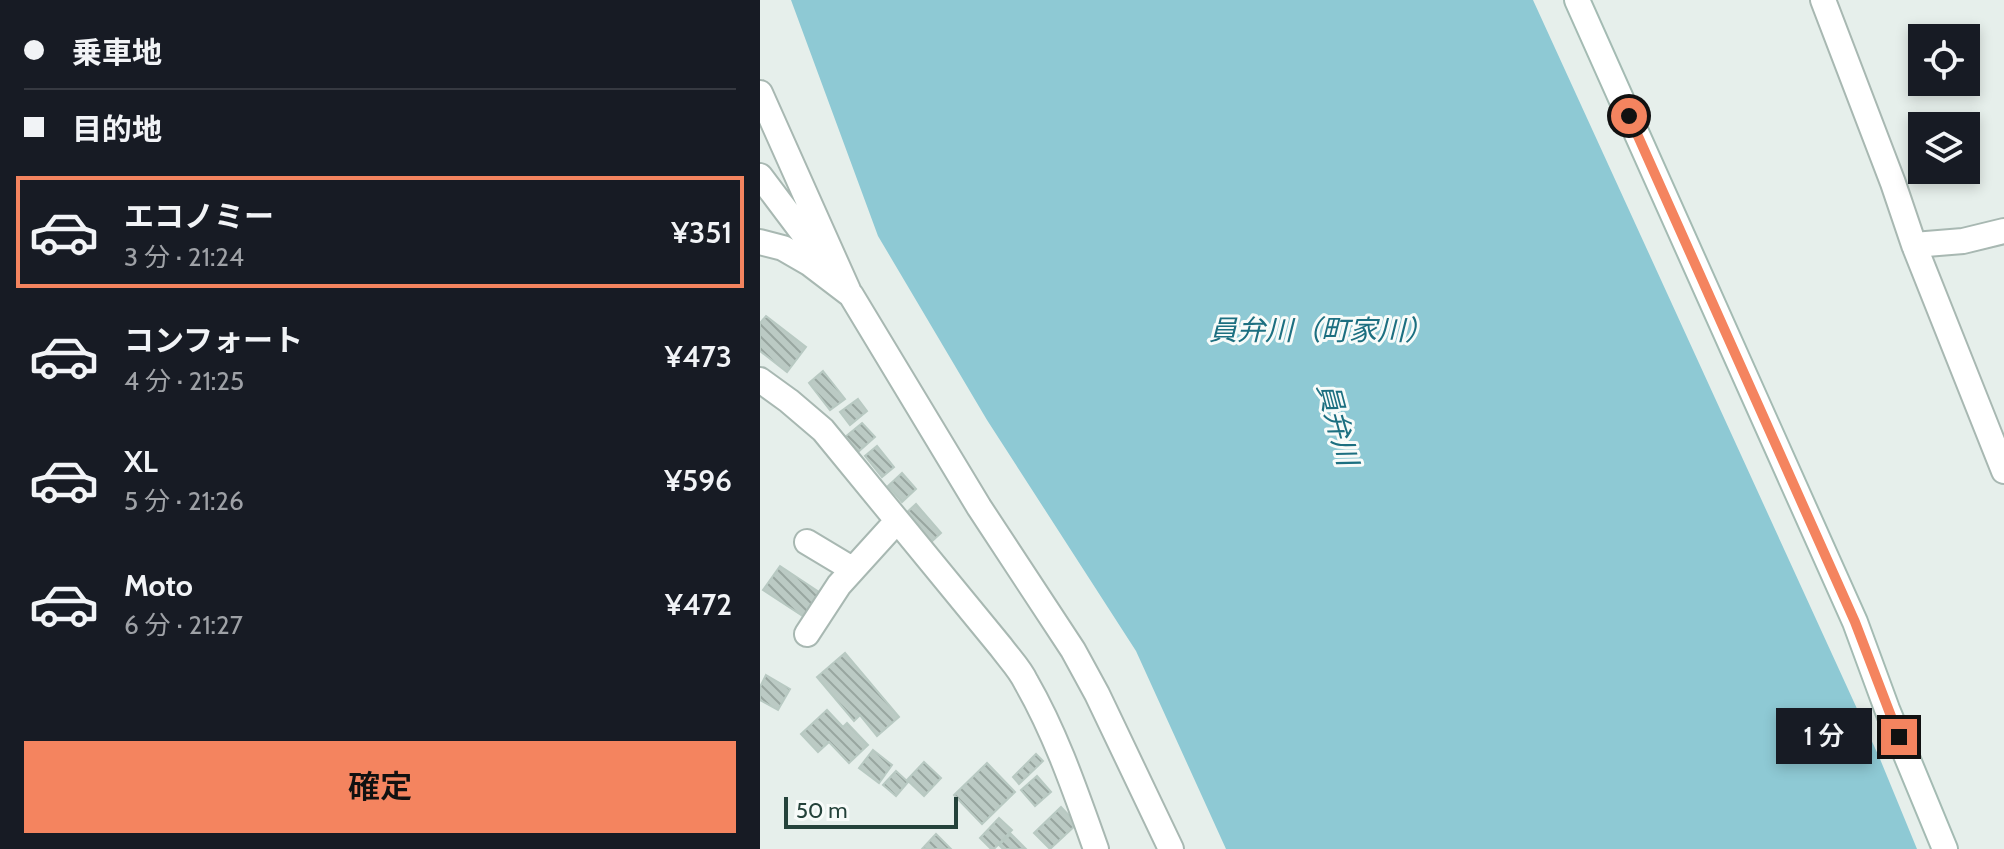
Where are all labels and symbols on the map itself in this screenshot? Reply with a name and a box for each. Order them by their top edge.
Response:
route start [1611,98,1647,134]
water label: 員弁川（町家川） [1209,313,1433,347]
water label: 員弁川 [1311,379,1366,472]
callout: 1 分 [1775,709,1871,765]
route end [1881,719,1917,755]
scale bar [784,793,958,829]

